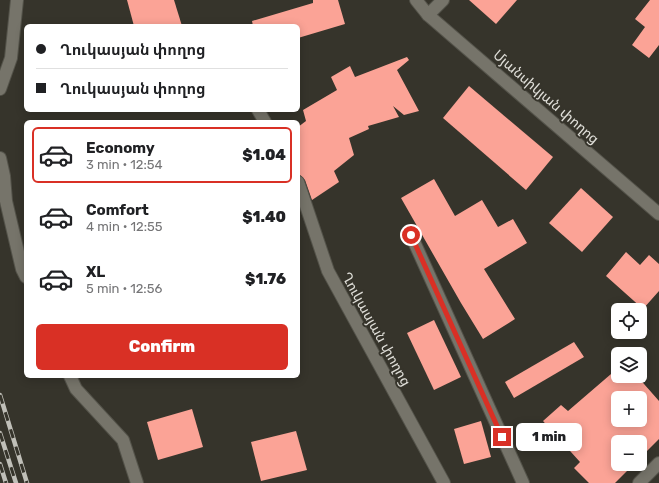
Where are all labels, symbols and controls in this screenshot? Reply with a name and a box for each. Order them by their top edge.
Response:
text: Ղուկասյան փողոց [60,41,206,59]
street label: Մյանսիկյան փողոց [490,46,602,148]
text: Ղուկասյան փողոց [60,80,206,98]
icon: car [38,137,74,173]
text: Economy [86,139,155,157]
text: $1.04 [242,146,286,164]
text: 3 min · 12:54 [86,157,163,172]
icon: car [38,199,74,235]
text: Comfort [86,201,149,219]
text: $1.40 [242,208,286,226]
text: 4 min · 12:55 [86,219,162,234]
route start [402,226,420,244]
icon: car [38,261,74,297]
text: XL [86,263,105,281]
street label: Ղուկասյան փողոց [338,269,414,389]
text: $1.76 [245,270,286,288]
text: 5 min · 12:56 [86,281,162,296]
map controls [611,303,647,471]
button: locate [611,303,647,339]
button: Confirm [36,324,288,370]
button: layers [611,347,647,383]
button: + [611,391,647,427]
callout: 1 min [516,423,582,451]
route end [493,428,511,446]
text: 1 min [532,429,566,444]
button: − [611,435,647,471]

